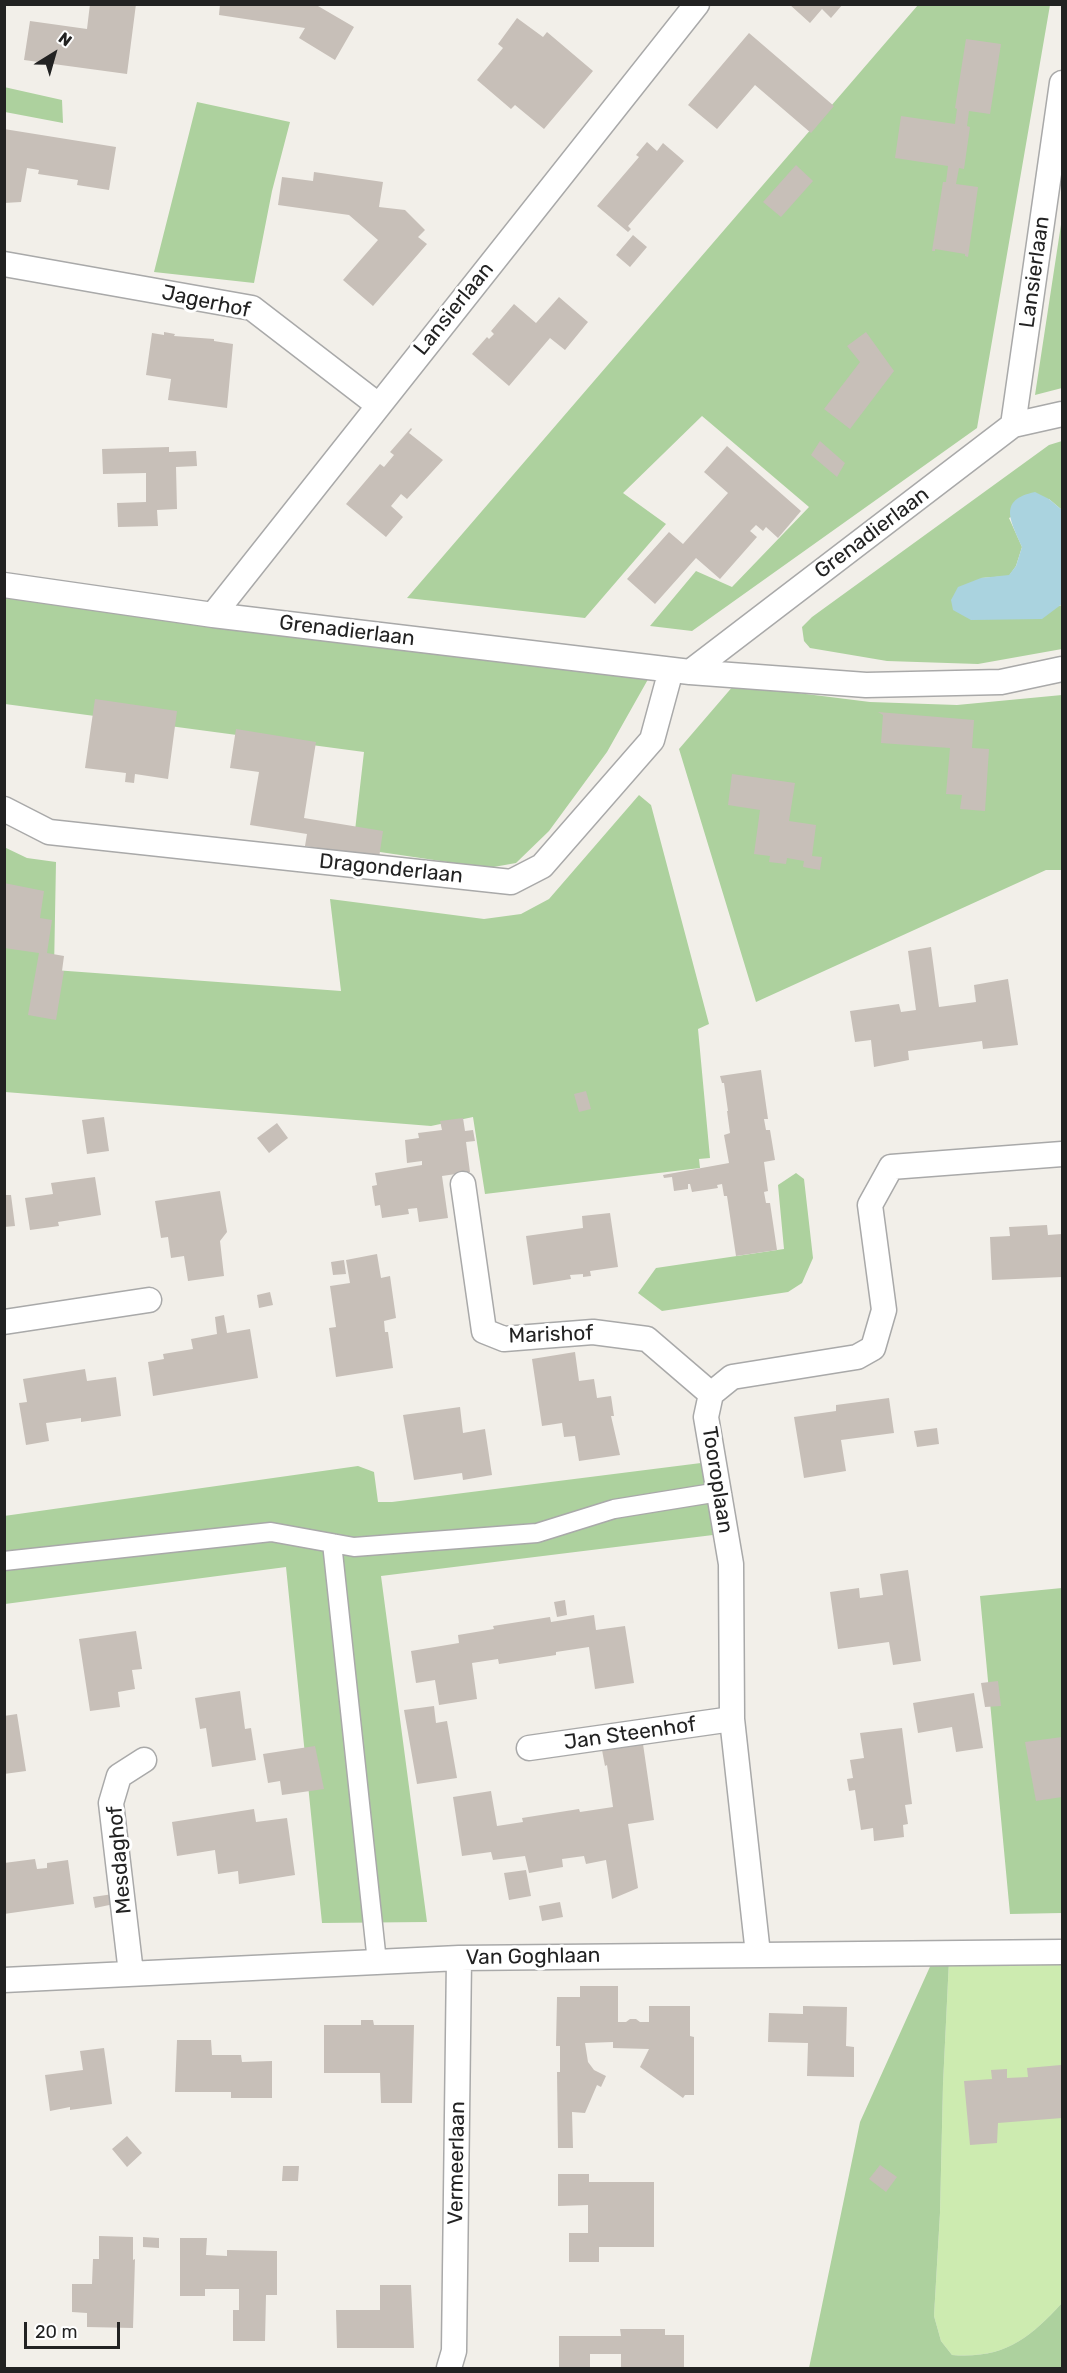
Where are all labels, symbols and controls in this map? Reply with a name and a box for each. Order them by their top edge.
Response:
north arrow [24,24,84,84]
text: N [55,28,75,50]
street label: Lansierlaan [1015,214,1055,330]
street label: Lansierlaan [409,257,499,361]
street label: Jagerhof [159,280,253,324]
street label: Grenadierlaan [810,482,934,584]
street label: Grenadierlaan [278,610,416,652]
street label: Dragonderlaan [318,849,464,889]
street label: Marishof [508,1321,594,1349]
street label: Tooroplaan [696,1425,738,1535]
street label: Jan Steenhof [562,1712,698,1756]
street label: Mesdaghof [103,1805,137,1915]
street label: Van Goghlaan [465,1943,601,1971]
street label: Vermeerlaan [443,2101,471,2225]
scale bar [27,2310,123,2348]
text: 20 m [35,2321,77,2343]

